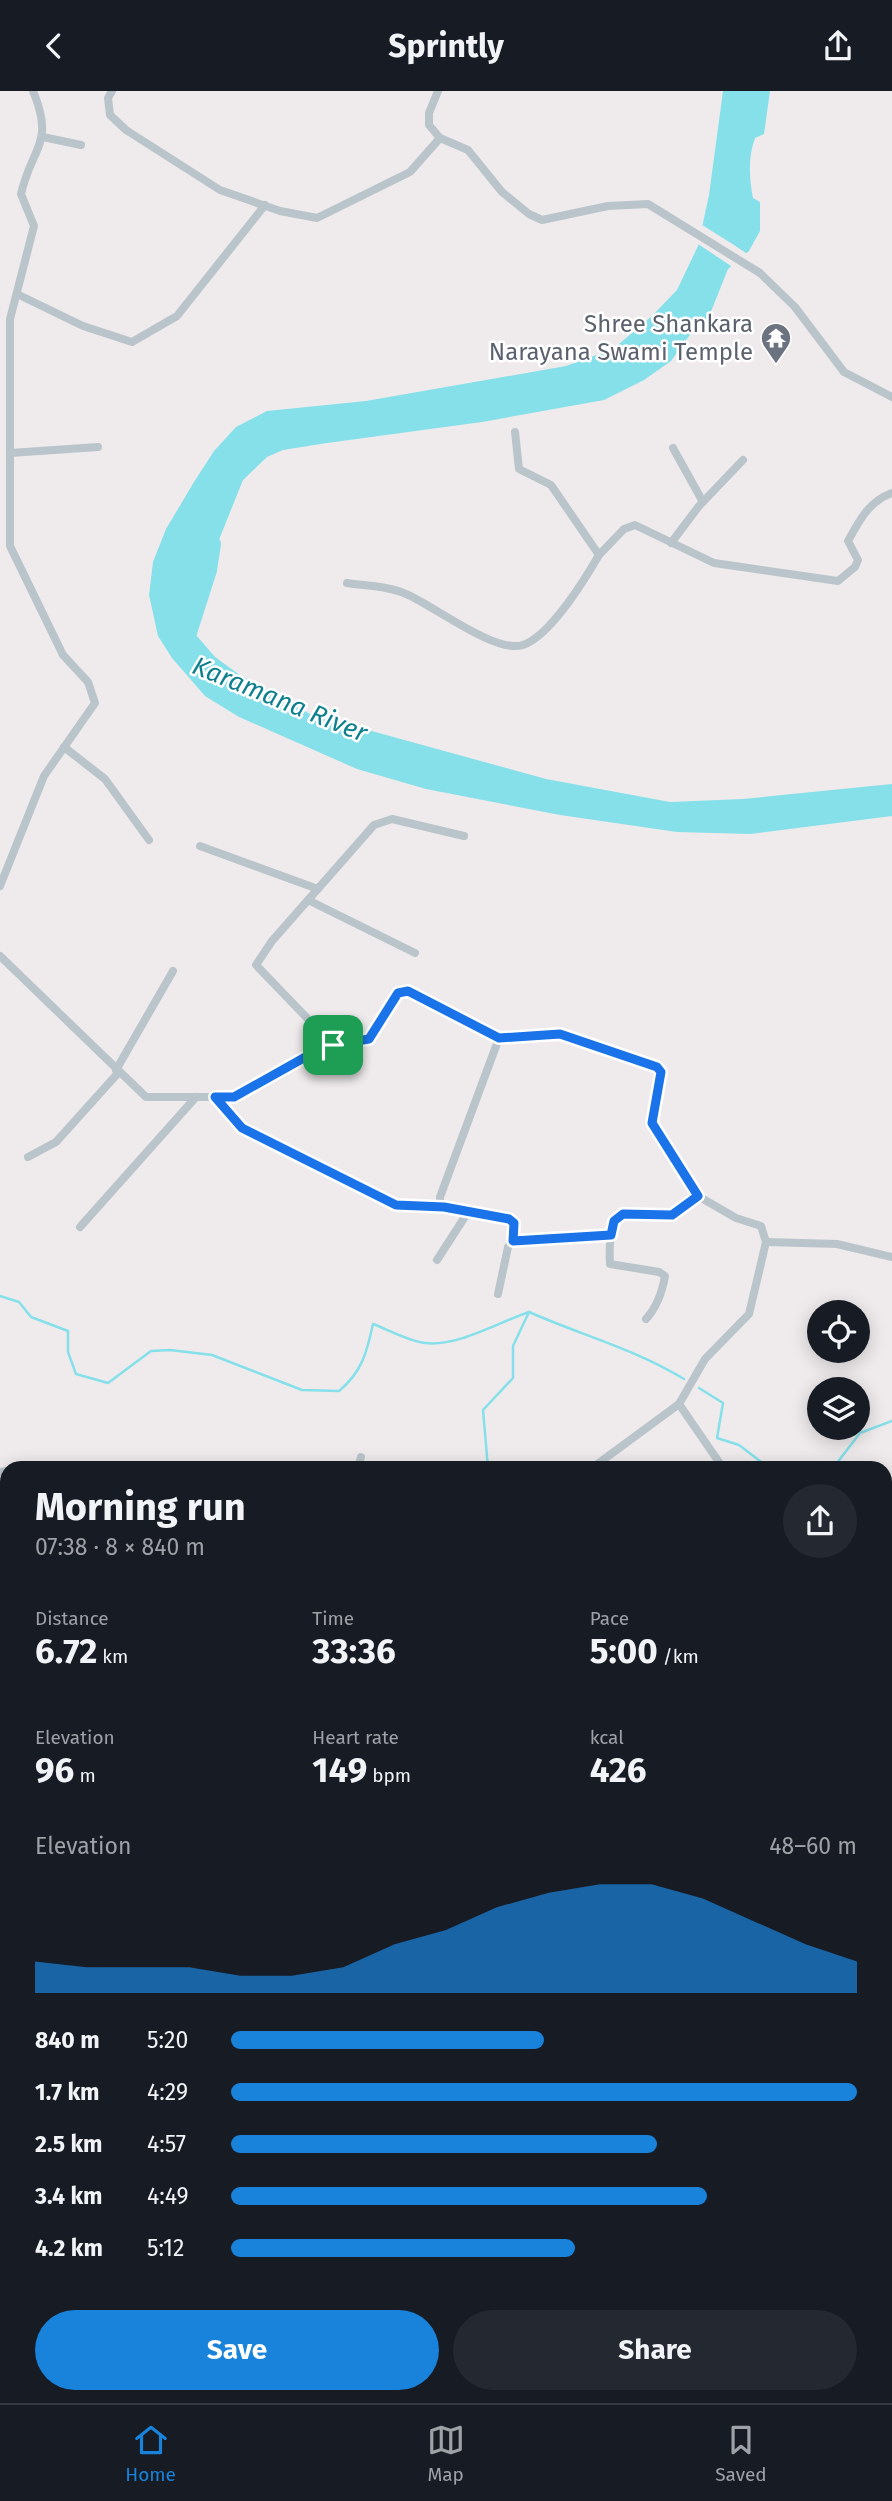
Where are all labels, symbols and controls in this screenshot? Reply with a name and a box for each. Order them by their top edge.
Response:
icon: back [35,27,73,65]
text: Sprintly [388,27,504,65]
icon: share [819,27,857,65]
place label: Shree Shankara Narayana Swami Temple [489,310,753,366]
temple icon: Shree Shankara Narayana Swami Temple [759,321,793,365]
water label: Karamana River [188,650,373,749]
pin [303,1015,363,1075]
icon: arrive [314,1026,352,1064]
map controls [807,1300,870,1440]
button: locate [807,1300,870,1363]
button: layers [807,1377,870,1440]
text: Morning run [35,1484,246,1530]
button: share [783,1484,857,1558]
text: 07:38 · 8 × 840 m [35,1533,205,1561]
text: Distance [35,1607,109,1630]
text: Time [312,1607,354,1630]
text: Pace [590,1607,629,1630]
text: 6.72 [35,1630,97,1672]
text: 33:36 [312,1630,396,1672]
text: 5:00 [590,1630,658,1672]
text: km [97,1645,128,1668]
text: /km [658,1645,699,1668]
text: Elevation [35,1726,115,1749]
text: Heart rate [312,1726,399,1749]
text: kcal [590,1726,624,1749]
text: 96 [35,1749,74,1791]
text: 149 [312,1749,367,1791]
text: 426 [590,1749,647,1791]
text: m [74,1764,96,1787]
text: bpm [367,1764,411,1787]
text: Elevation [35,1832,131,1860]
text: 48–60 m [769,1832,857,1860]
text: 840 m [35,2026,100,2054]
text: 5:20 [147,2026,188,2054]
text: 1.7 km [35,2078,100,2106]
text: 4:29 [147,2078,188,2106]
text: 2.5 km [35,2130,103,2158]
text: 4:57 [147,2130,186,2158]
text: 3.4 km [35,2182,103,2210]
text: 4:49 [147,2182,189,2210]
text: 4.2 km [35,2234,103,2262]
text: 5:12 [147,2234,184,2262]
button: Save [35,2310,439,2390]
button: Share [453,2310,857,2390]
tab: Home [125,2421,176,2486]
tab: Map [427,2421,465,2486]
tab: Saved [715,2421,767,2486]

